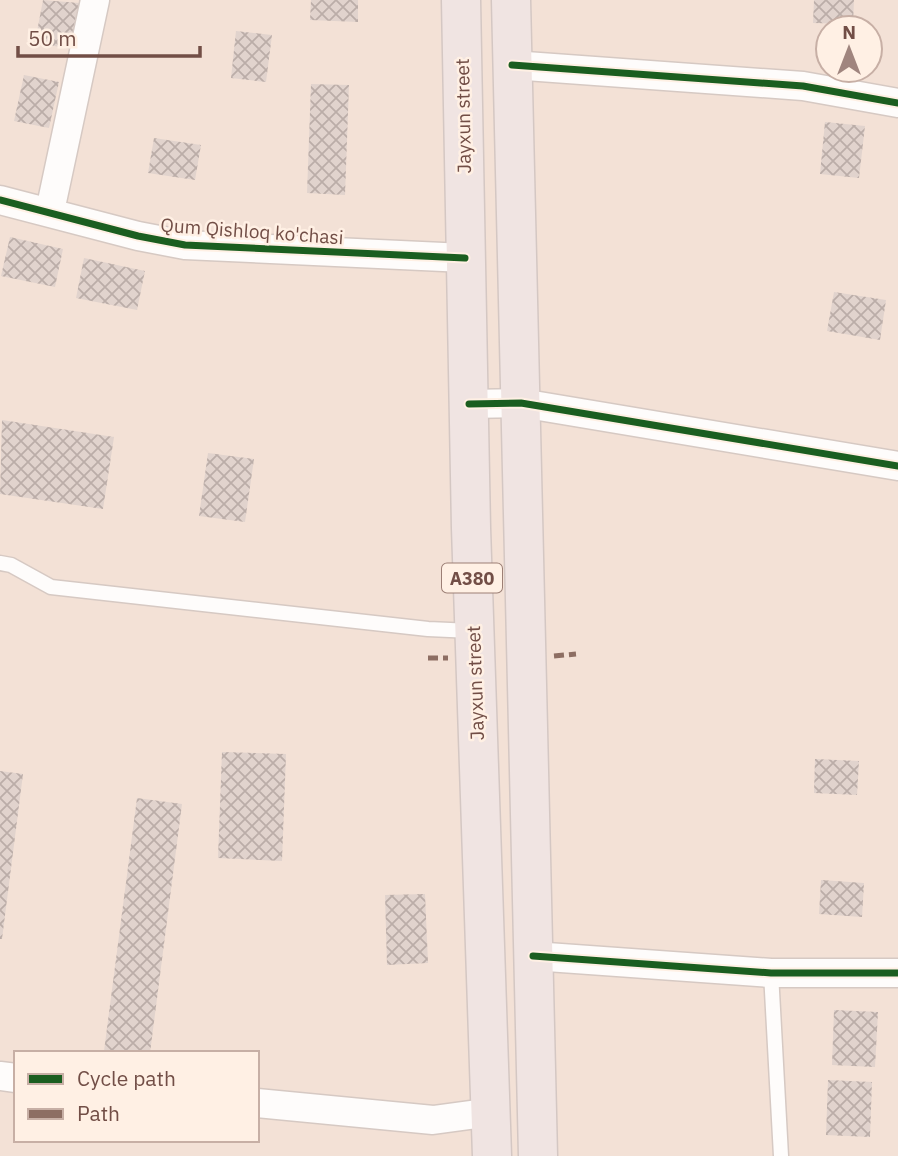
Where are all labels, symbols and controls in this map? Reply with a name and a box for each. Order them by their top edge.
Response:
scale bar [18,14,200,58]
north arrow [814,14,884,84]
text: N [842,20,856,44]
text: 50 m [28,24,77,52]
street label: Jayxun street [450,58,476,174]
street label: Qum Qishloq ko'chasi [160,213,344,249]
road number: A380 [442,564,502,592]
street label: Jayxun street [461,625,489,741]
legend [14,1051,259,1142]
text: Cycle path [77,1064,176,1092]
text: Path [77,1099,120,1127]

